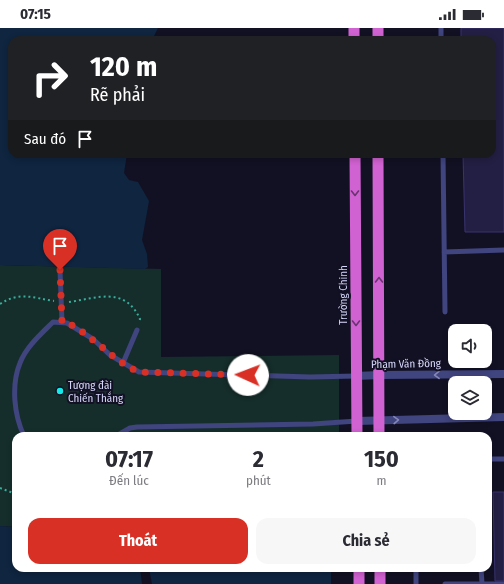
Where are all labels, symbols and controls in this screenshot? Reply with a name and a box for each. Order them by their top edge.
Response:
text: 07:15 [20,5,51,23]
text: 120 m [90,50,157,83]
icon: right [24,52,76,104]
text: Rẽ phải [90,84,145,106]
icon: arrive [74,128,96,150]
text: Sau đó [24,130,66,148]
one-way arrow [351,190,359,196]
pin [43,229,77,270]
icon: arrive [49,235,71,257]
street label: Trường Chinh [337,265,350,325]
one-way arrow [375,277,383,283]
one-way arrow [352,320,360,326]
map controls [448,324,492,420]
button: sound [448,324,492,368]
position arrow [227,354,269,396]
street label: Phạm Văn Đồng [371,357,442,371]
one-way arrow [434,371,440,379]
button: layers [448,376,492,420]
place label: Tượng đài Chiến Thắng [68,379,124,405]
marker: Tượng đài Chiến Thắng [55,386,65,396]
one-way arrow [393,416,399,424]
text: 07:17 [105,445,153,473]
text: 2 [253,445,264,473]
text: 150 [364,445,399,473]
text: Đến lúc [109,473,149,488]
text: phút [246,473,271,488]
text: m [376,473,386,488]
button: Thoát [28,518,248,564]
button: Chia sẻ [256,518,476,564]

